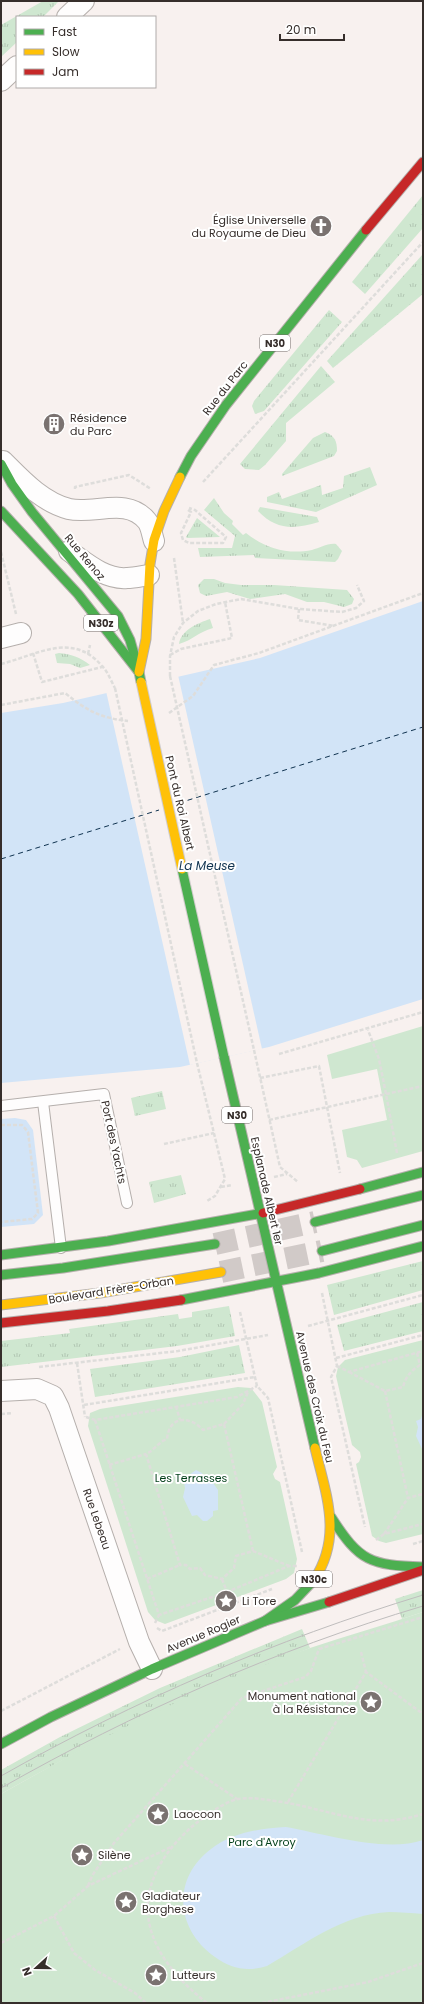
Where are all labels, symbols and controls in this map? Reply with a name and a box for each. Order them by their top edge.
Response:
legend [16,16,156,88]
scale bar [280,16,344,42]
text: 20 m [286,21,316,38]
text: Fast [52,23,77,40]
text: Slow [52,43,80,60]
text: Jam [52,63,79,80]
place label: Église Universelle du Royaume de Dieu [192,212,306,241]
church icon: Église Universelle du Royaume de Dieu [308,213,334,239]
road number: N30 [260,335,290,351]
street label: Rue du Parc [199,357,252,419]
place label: Résidence du Parc [70,410,127,439]
building icon: Résidence du Parc [41,411,67,437]
street label: Rue Renoz [61,530,109,584]
road number: N30z [84,615,118,631]
street label: Pont du Roi Albert [161,754,199,852]
water label: La Meuse [179,857,236,874]
street label: Port des Yachts [97,1099,131,1185]
road number: N30 [222,1107,252,1123]
street label: Esplanade Albert 1er [247,1135,287,1247]
street label: Boulevard Frère-Orban [47,1272,175,1308]
street label: Avenue des Croix du Feu [292,1330,338,1464]
park label: Les Terrasses [155,1470,228,1486]
street label: Rue Lebeau [79,1486,115,1552]
road number: N30c [296,1571,332,1587]
place icon: Li Tore [213,1588,239,1614]
place label: Li Tore [242,1593,276,1609]
street label: Avenue Rogier [163,1611,243,1657]
place label: Monument national à la Résistance [248,1688,356,1717]
place icon: Monument national à la Résistance [358,1689,384,1715]
place icon: Laocoon [145,1801,171,1827]
place label: Laocoon [174,1806,221,1822]
park label: Parc d'Avroy [228,1834,297,1850]
place icon: Silène [69,1842,95,1868]
place label: Silène [98,1847,131,1863]
place label: Gladiateur Borghese [142,1888,200,1917]
place icon: Gladiateur Borghese [113,1889,139,1915]
north arrow [16,1948,56,1988]
place icon: Lutteurs [143,1962,169,1988]
text: N [18,1965,36,1978]
place label: Lutteurs [172,1967,216,1983]

